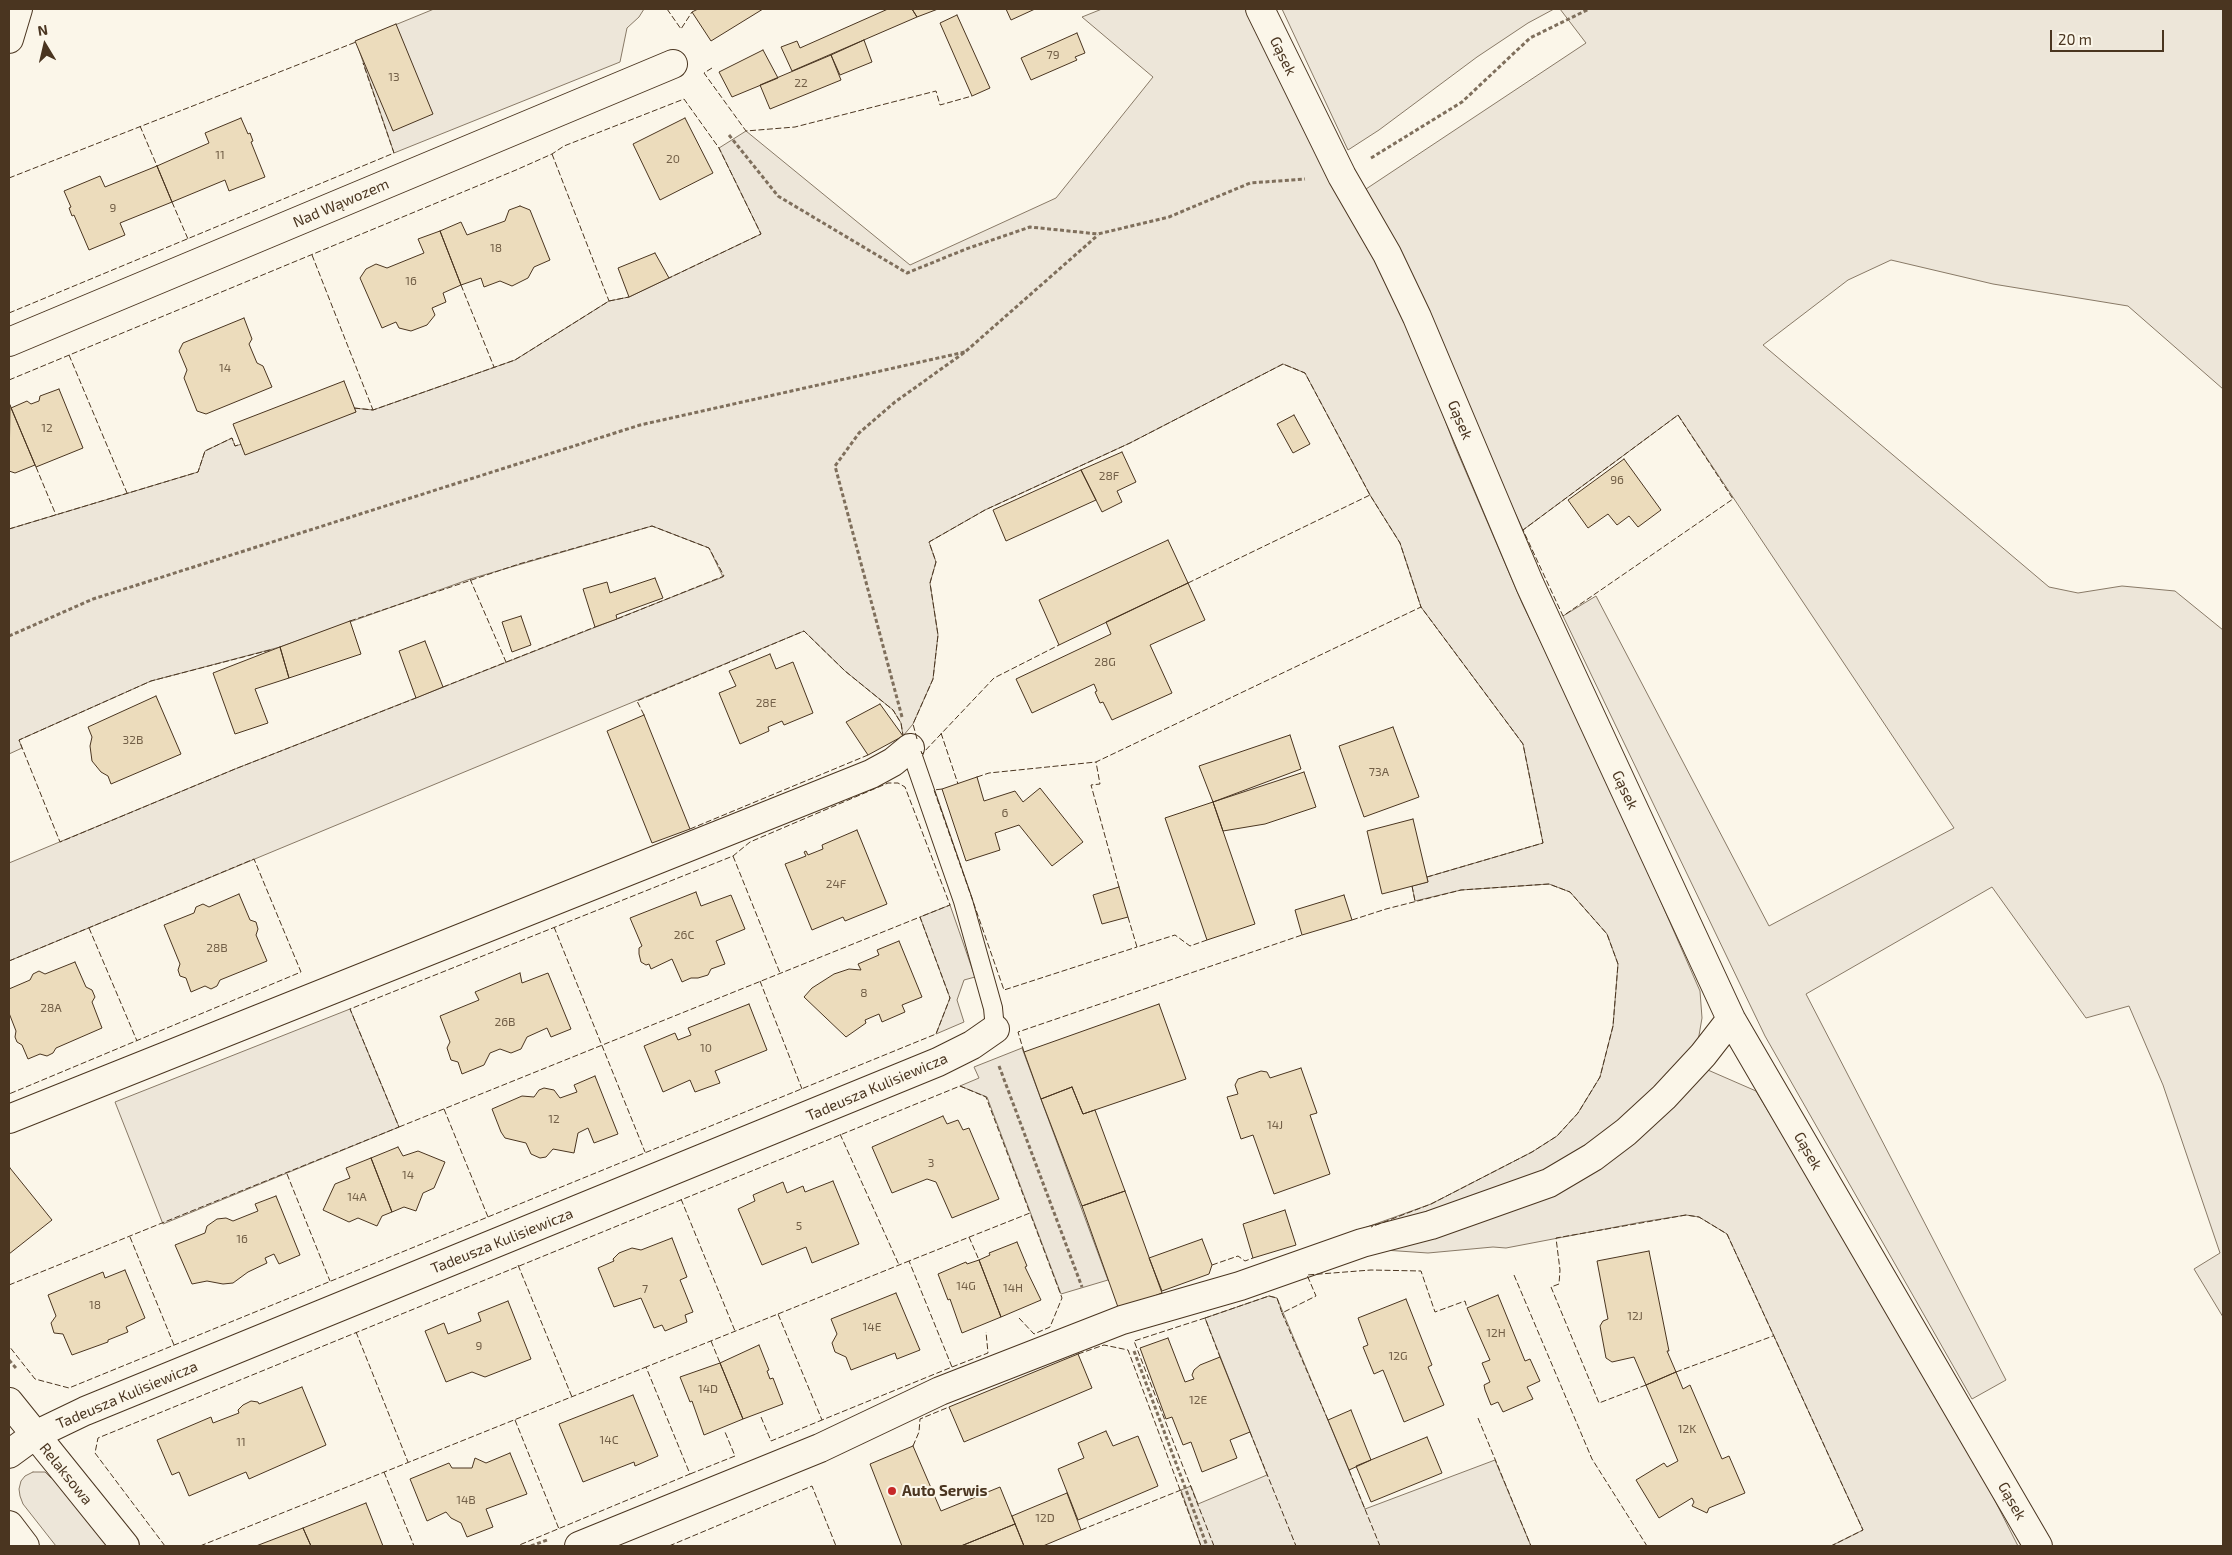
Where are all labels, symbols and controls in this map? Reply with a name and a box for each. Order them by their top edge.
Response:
north arrow [20,20,70,70]
scale bar [2052,20,2166,52]
text: N [36,21,49,39]
text: 20 m [2058,30,2092,48]
street label: Gąsek [1266,34,1300,78]
house number: 79 [1046,48,1060,62]
house number: 13 [388,70,400,84]
house number: 22 [794,76,808,90]
house number: 11 [215,148,225,162]
house number: 20 [666,152,680,166]
street label: Nad Wąwozem [290,175,392,231]
house number: 9 [110,201,116,215]
house number: 18 [490,241,502,255]
house number: 16 [405,274,417,288]
house number: 14 [219,361,231,375]
street label: Gąsek [1444,398,1476,442]
house number: 12 [41,421,53,435]
house number: 28F [1099,469,1119,483]
house number: 96 [1610,473,1624,487]
house number: 28G [1094,655,1116,669]
house number: 28E [756,696,776,710]
house number: 32B [123,733,143,747]
house number: 73A [1369,765,1389,779]
street label: Gąsek [1608,768,1642,812]
house number: 6 [1002,806,1008,820]
house number: 24F [826,877,846,891]
house number: 26C [674,928,694,942]
house number: 28B [206,941,228,955]
house number: 8 [860,986,868,1000]
house number: 28A [40,1001,62,1015]
house number: 26B [494,1015,516,1029]
house number: 10 [700,1041,712,1055]
street label: Tadeusza Kulisiewicza [804,1049,950,1125]
house number: 12 [548,1112,560,1126]
house number: 14J [1267,1118,1283,1132]
street label: Gąsek [1790,1129,1826,1173]
house number: 3 [928,1156,934,1170]
house number: 14 [402,1168,414,1182]
house number: 14A [347,1190,367,1204]
street label: Tadeusza Kulisiewicza [428,1204,576,1278]
house number: 5 [796,1219,802,1233]
house number: 16 [236,1232,248,1246]
house number: 14G [956,1279,976,1293]
house number: 14H [1003,1281,1023,1295]
house number: 7 [642,1282,648,1296]
house number: 18 [89,1298,101,1312]
house number: 12J [1627,1309,1643,1323]
house number: 14E [863,1320,881,1334]
house number: 12H [1486,1326,1506,1340]
house number: 9 [476,1339,482,1353]
house number: 12G [1388,1349,1408,1363]
street label: Tadeusza Kulisiewicza [54,1357,200,1433]
house number: 14D [698,1382,718,1396]
house number: 12E [1189,1393,1207,1407]
house number: 12K [1678,1422,1696,1436]
house number: 14C [600,1433,618,1447]
house number: 11 [236,1435,246,1449]
street label: Relaksowa [36,1439,96,1509]
street label: Gąsek [1994,1479,2030,1523]
place label: Auto Serwis [902,1482,987,1500]
marker: Auto Serwis [886,1485,898,1497]
house number: 14B [456,1493,476,1507]
house number: 12D [1035,1511,1055,1525]

